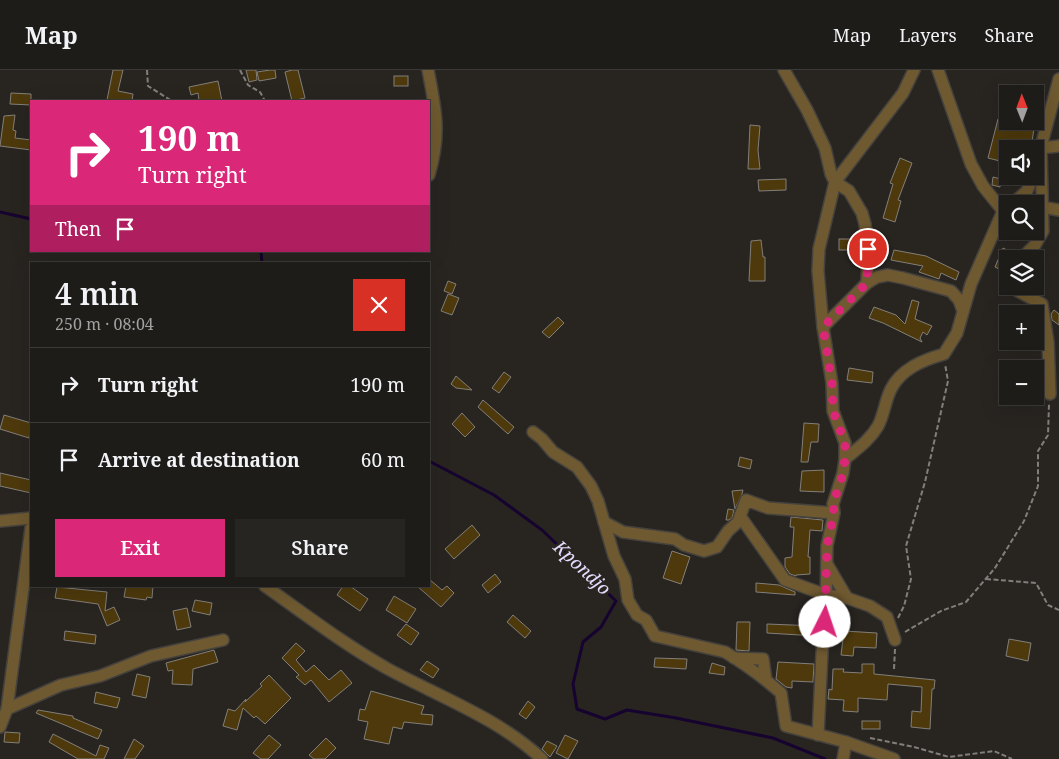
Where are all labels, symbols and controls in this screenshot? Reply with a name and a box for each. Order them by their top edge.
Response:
text: Map [25,18,78,51]
text: Map [833,23,871,47]
text: Layers [899,23,957,47]
text: Share [985,23,1034,47]
north arrow [999,85,1044,130]
map controls [999,85,1044,405]
text: 190 m [138,114,241,161]
icon: right [55,120,120,185]
button: sound [999,140,1044,185]
text: Turn right [138,159,247,189]
button: search [999,195,1044,240]
icon: arrive [111,215,139,243]
text: Then [55,216,101,242]
pin [847,228,889,270]
icon: arrive [854,235,882,263]
button: layers [999,250,1044,295]
text: 4 min [55,273,139,314]
button: close [353,279,405,331]
button: + [999,305,1044,350]
text: 250 m · 08:04 [55,313,154,335]
button: − [999,360,1044,405]
icon: right [55,371,83,399]
text: Turn right [98,372,198,398]
text: 190 m [350,372,405,398]
icon: arrive [55,446,83,474]
text: Arrive at destination [98,447,300,473]
text: 60 m [361,447,405,473]
button: Exit [55,519,225,577]
button: Share [235,519,405,577]
water label: Kpondjo [548,534,616,600]
position arrow [798,595,850,647]

